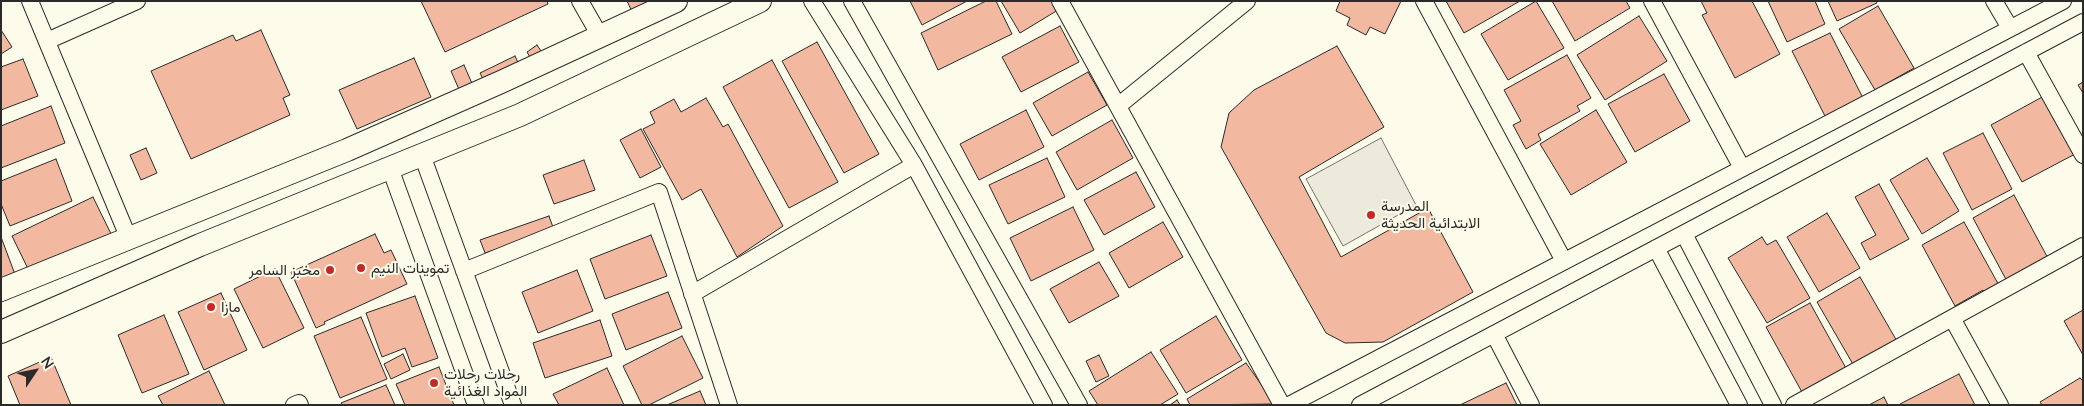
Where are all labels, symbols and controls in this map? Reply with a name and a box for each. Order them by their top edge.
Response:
place label: المدرسة الابتدائية الحديثة [1381,197,1480,232]
marker: المدرسة الابتدائية الحديثة [1365,209,1377,221]
place label: تموينات النيم [371,259,449,277]
place label: مخبز السامر [249,261,320,279]
marker: تموينات النيم [355,262,367,274]
marker: مخبز السامر [324,264,336,276]
place label: مازا [221,298,241,316]
marker: مازا [205,301,217,313]
north arrow [10,346,60,396]
text: N [38,353,58,372]
place label: رحلات رحلات المواد الغذائية [444,365,527,400]
marker: رحلات رحلات المواد الغذائية [428,377,440,389]

